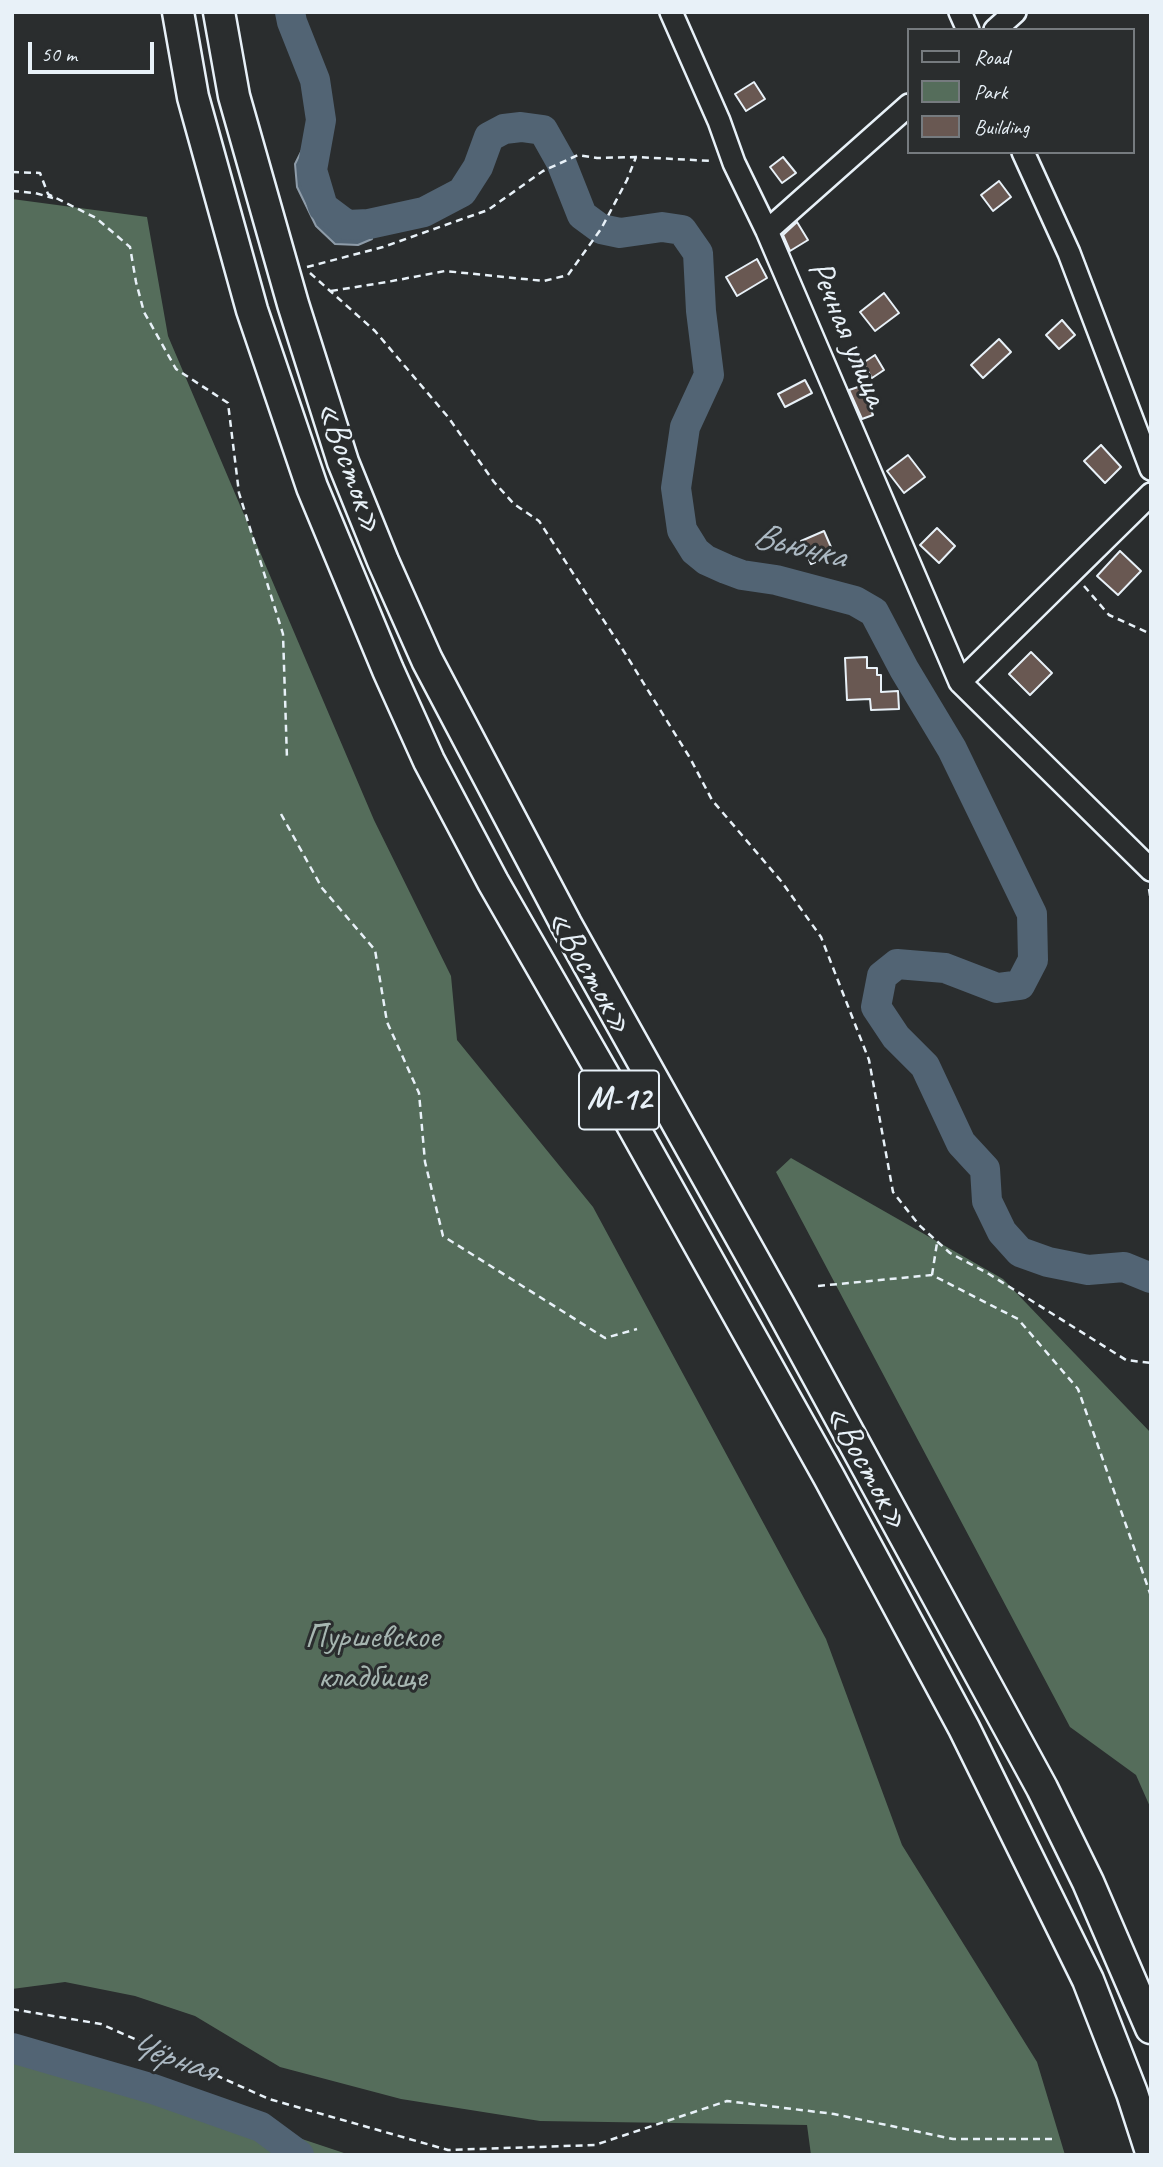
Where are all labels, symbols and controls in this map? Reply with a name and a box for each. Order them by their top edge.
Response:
scale bar [32,28,158,72]
legend [908,28,1135,154]
text: 50 m [41,41,77,67]
text: Road [974,44,1009,70]
text: Park [974,79,1007,105]
text: Building [974,114,1029,140]
street label: Речная улица [798,255,896,413]
street label: «Восток» [306,395,392,539]
water label: Вьюнка [748,514,850,580]
street label: «Восток» [536,902,642,1042]
road number: М-12 [579,1070,659,1130]
street label: «Восток» [814,1397,918,1537]
park label: Пуршевское кладбище [304,1617,440,1699]
water label: Чёрная [122,2023,220,2093]

